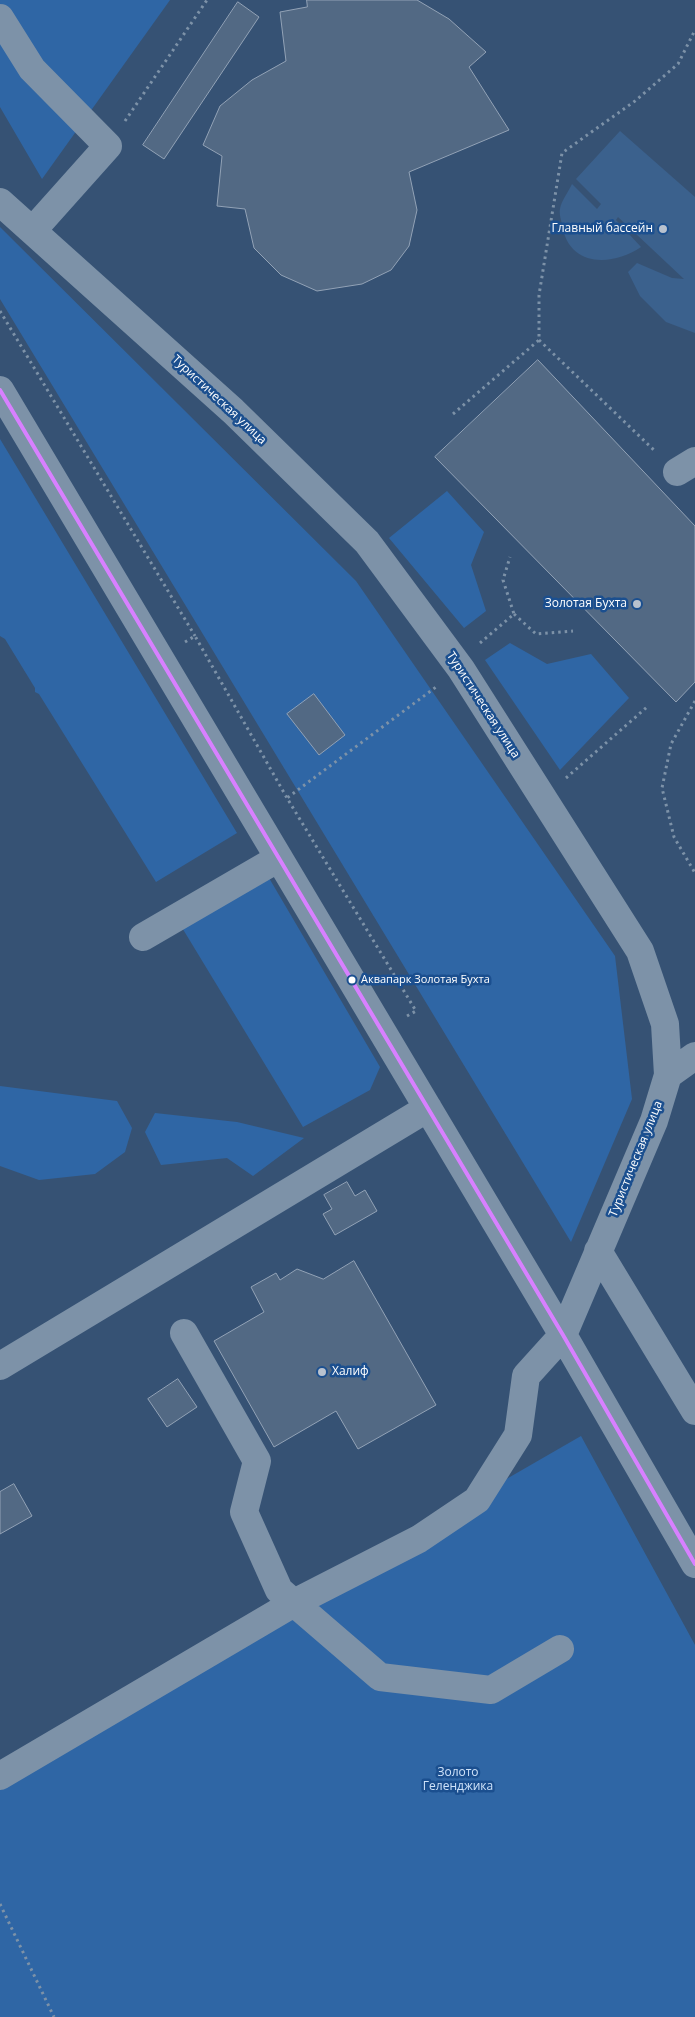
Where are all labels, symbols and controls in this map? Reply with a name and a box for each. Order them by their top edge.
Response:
place label: Главный бассейн [552,222,653,236]
marker: Главный бассейн [657,223,669,235]
street label: Туристическая улица [169,353,269,447]
place label: Золотая Бухта [545,597,627,611]
marker: Золотая Бухта [631,598,643,610]
street label: Туристическая улица [443,649,523,761]
place label: Аквапарк Золотая Бухта [361,973,490,987]
marker: Аквапарк Золотая Бухта [347,975,357,985]
street label: Туристическая улица [606,1099,666,1219]
place label: Халиф [332,1365,369,1379]
marker: Халиф [316,1366,328,1378]
park label: Золото Геленджика [423,1766,493,1794]

